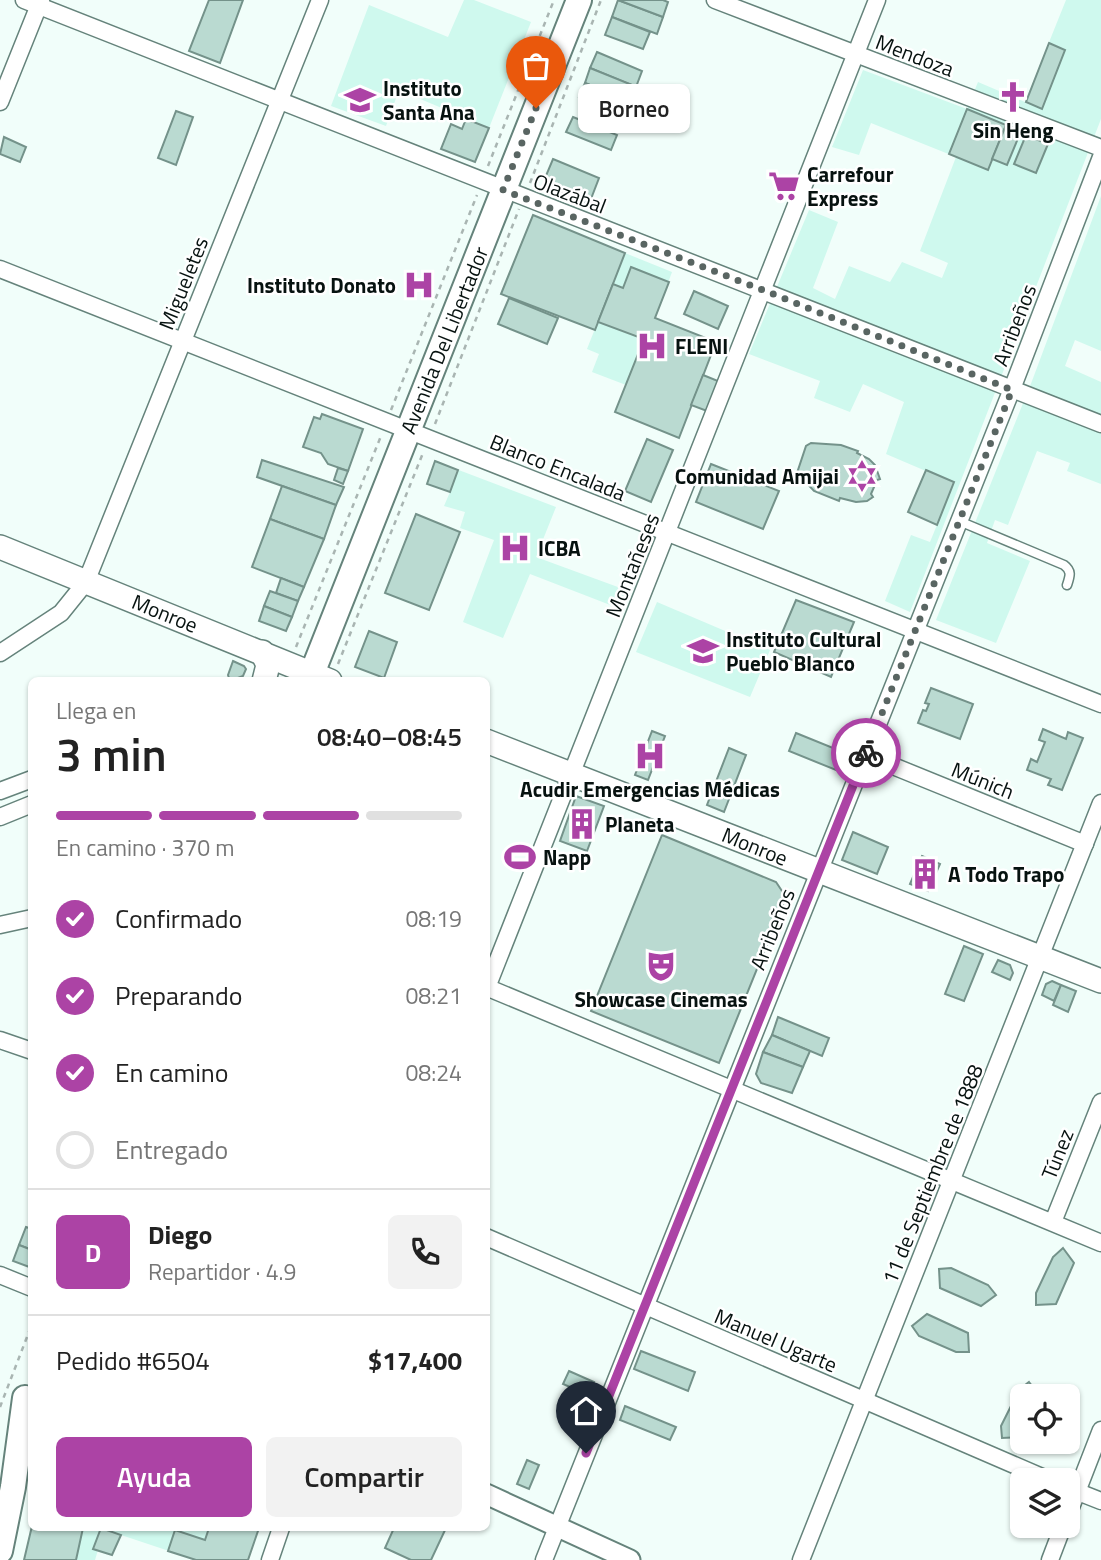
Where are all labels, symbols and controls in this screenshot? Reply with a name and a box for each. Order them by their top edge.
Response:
street label: Mendoza [871,25,959,85]
pin [506,36,566,108]
icon: bag [517,47,555,85]
place label: Instituto Santa Ana [383,72,475,128]
church icon: Sin Heng [996,80,1030,114]
school or university icon: Instituto Santa Ana [343,83,377,117]
callout: Borneo [578,84,690,132]
text: Borneo [598,91,670,126]
place label: Sin Heng [973,114,1053,146]
place label: Carrefour Express [807,158,894,214]
street label: Olazábal [529,164,611,222]
supermarket icon: Carrefour Express [767,169,801,203]
street label: Migueletes [150,232,216,334]
street label: Avenida Del Libertador [392,242,496,438]
hospital icon: Instituto Donato [402,268,436,302]
place label: Instituto Donato [247,269,396,301]
street label: Arribeños [984,279,1044,371]
hospital icon: FLENI [635,329,669,363]
place label: FLENI [675,330,728,362]
street label: Blanco Encalada [485,425,631,509]
synagogue icon: Comunidad Amijai [845,459,879,493]
place label: Comunidad Amijai [675,460,839,492]
street label: Montañeses [597,508,667,622]
hospital icon: ICBA [498,531,532,565]
place label: ICBA [538,532,581,564]
street label: Monroe [127,585,203,641]
place label: Instituto Cultural Pueblo Blanco [726,623,881,679]
school or university icon: Instituto Cultural Pueblo Blanco [686,634,720,668]
text: Llega en [56,693,136,728]
text: 08:40–08:45 [317,717,462,756]
courier [831,718,901,788]
text: 3 min [56,719,167,789]
icon: bike [847,734,885,772]
hospital icon: Acudir Emergencias Médicas [633,739,667,773]
street label: Múnich [947,753,1019,807]
place label: Acudir Emergencias Médicas [520,773,780,805]
building icon: Planeta [565,807,599,841]
place label: Planeta [605,808,675,840]
street label: Monroe [717,818,793,874]
text: En camino · 370 m [56,830,234,865]
sports icon: Napp [503,840,537,874]
place label: Napp [543,841,591,873]
building icon: A Todo Trapo [908,857,942,891]
place label: A Todo Trapo [948,858,1064,890]
street label: Arribeños [741,883,803,975]
text: Confirmado [115,899,242,938]
icon: check [56,900,94,938]
text: 08:19 [405,901,462,936]
theatre icon: Showcase Cinemas [644,949,678,983]
text: Preparando [115,976,242,1015]
icon: check [56,977,94,1015]
text: 08:21 [405,978,462,1013]
place label: Showcase Cinemas [574,983,748,1015]
text: En camino [115,1053,229,1092]
icon: check [56,1054,94,1092]
text: 08:24 [405,1055,462,1090]
street label: 11 de Septiembre de 1888 [873,1059,991,1289]
street label: Túnez [1032,1124,1082,1184]
text: Entregado [115,1130,228,1169]
text: Diego [148,1215,212,1254]
button: phone [388,1215,462,1289]
text: D [85,1233,101,1272]
text: Repartidor · 4.9 [148,1254,296,1289]
street label: Manuel Ugarte [710,1300,842,1380]
text: Pedido #6504 [56,1341,210,1380]
text: $17,400 [368,1341,462,1380]
pin [556,1381,616,1453]
map controls [1010,1384,1080,1538]
button: locate [1010,1384,1080,1454]
icon: home [567,1392,605,1430]
button: Ayuda [56,1437,252,1517]
button: Compartir [266,1437,462,1517]
button: layers [1010,1468,1080,1538]

